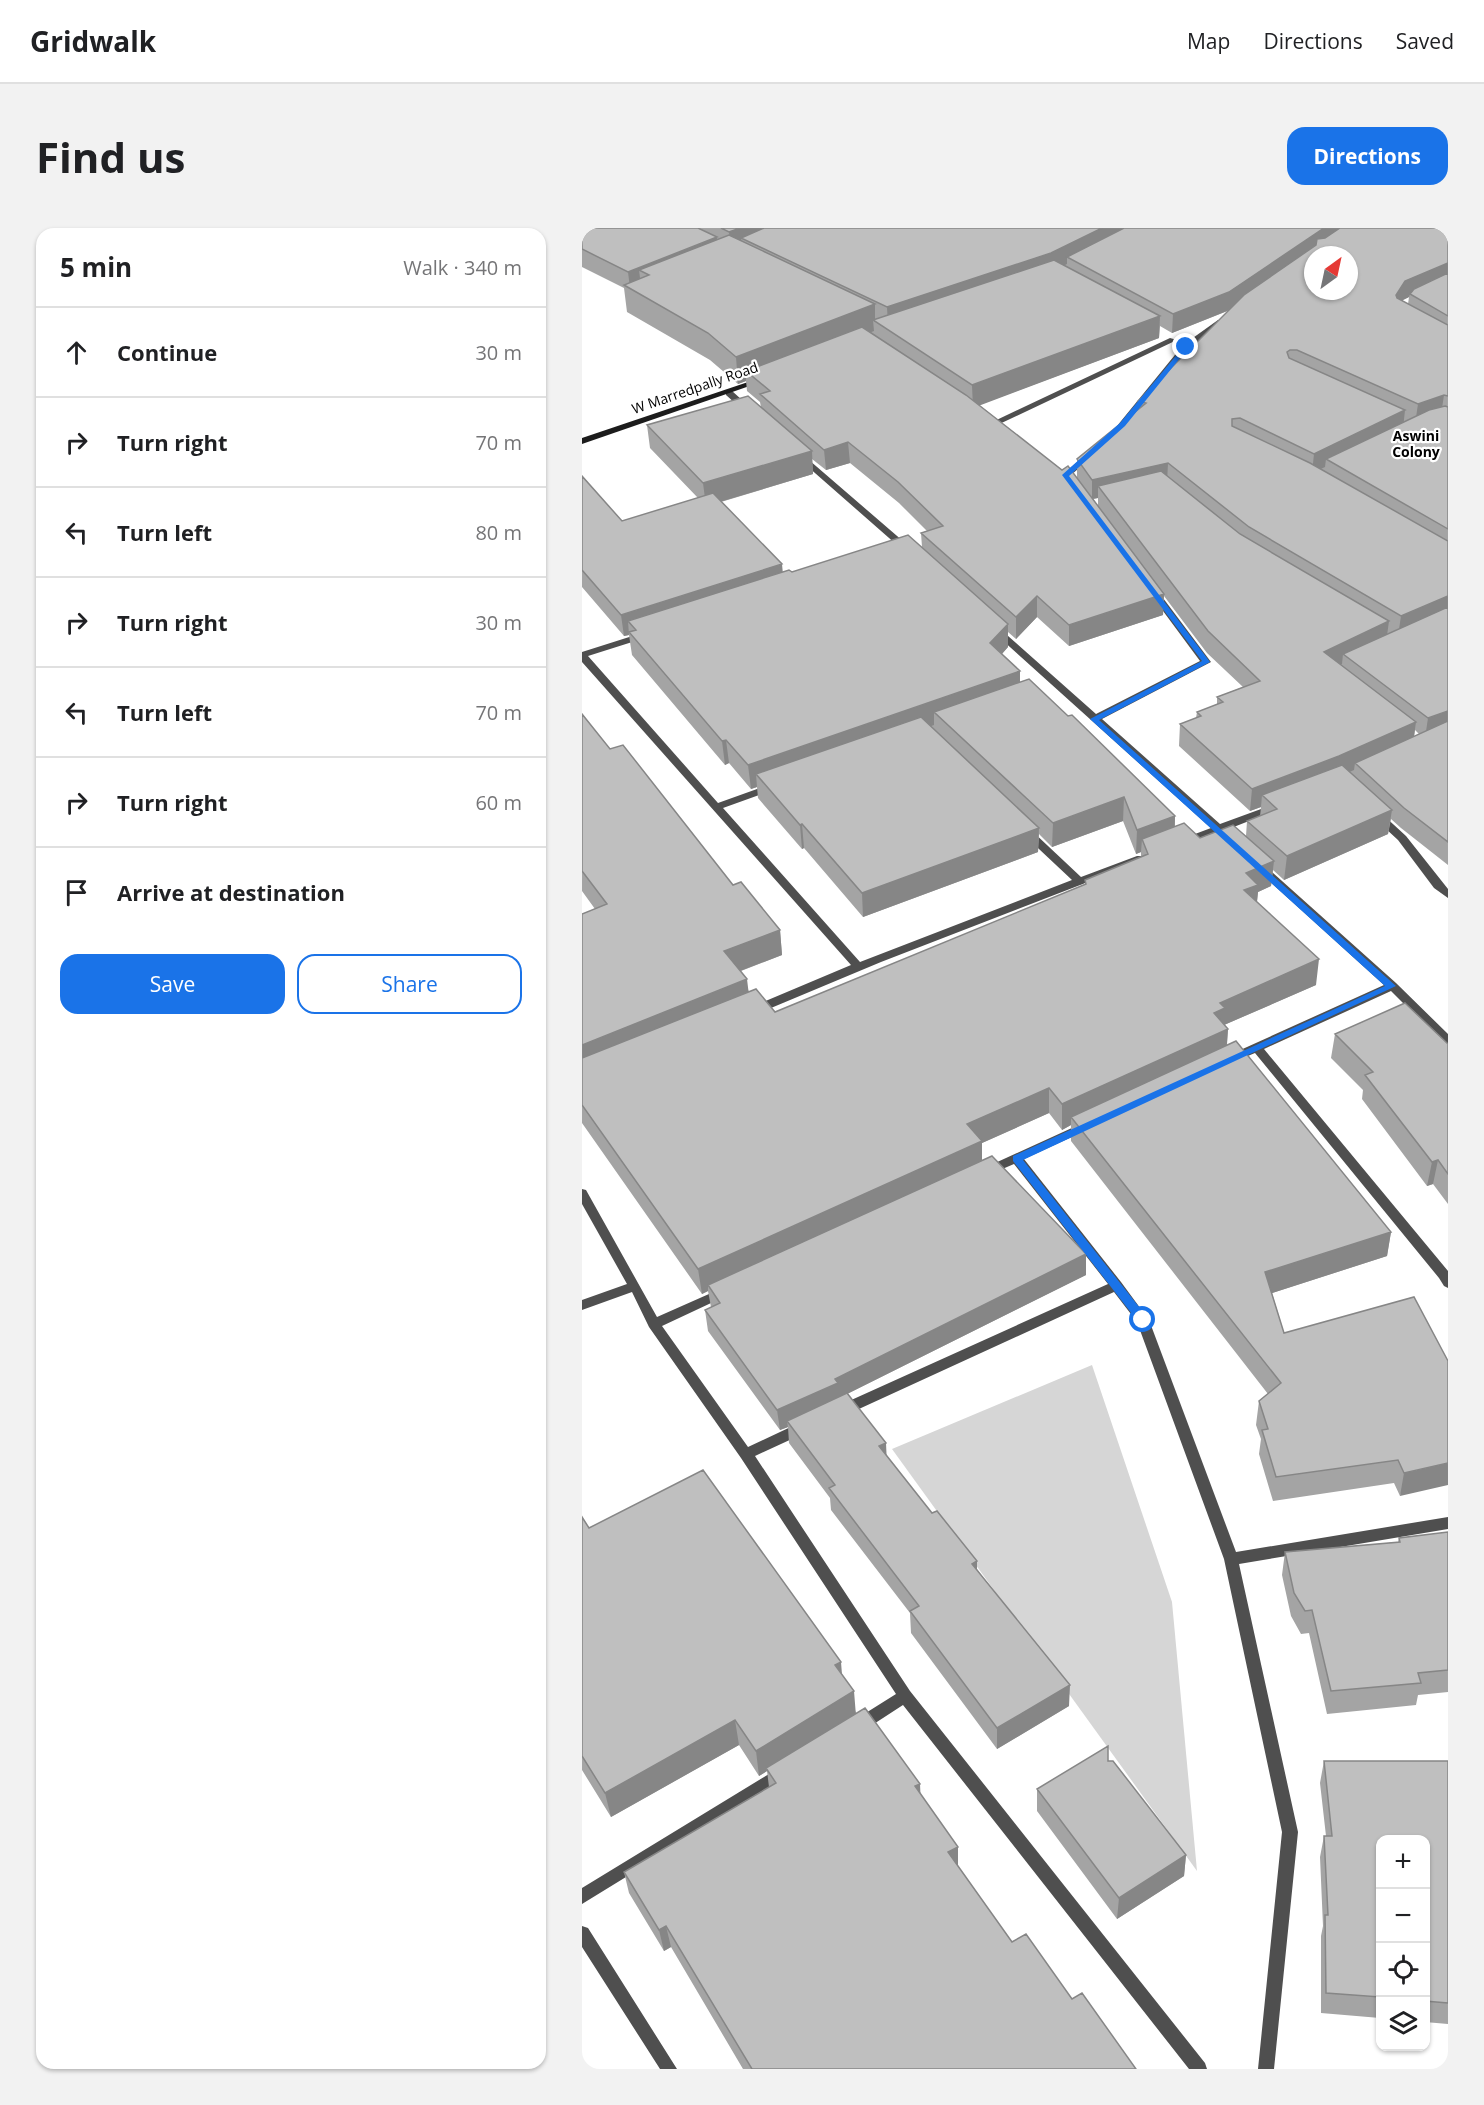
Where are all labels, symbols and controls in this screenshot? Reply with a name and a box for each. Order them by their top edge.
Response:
text: Gridwalk [30,22,156,60]
text: Map [1187,27,1230,55]
text: Directions [1263,27,1363,55]
text: Saved [1396,27,1454,55]
button: Directions [1287,127,1448,185]
text: Find us [36,128,185,185]
north arrow [1304,246,1358,300]
text: 5 min [60,249,132,285]
text: Walk · 340 m [403,254,522,281]
route end [1172,333,1198,359]
icon: ahead [60,336,93,369]
text: Continue [117,337,217,367]
text: 30 m [475,339,522,366]
street label: W Marredpally Road [629,357,760,418]
icon: right [60,426,93,459]
district label: Aswini Colony [1392,426,1440,461]
text: Turn right [117,427,228,457]
text: 70 m [475,429,522,456]
icon: left [60,516,93,549]
text: Turn left [117,517,212,547]
text: 80 m [475,519,522,546]
icon: right [60,606,93,639]
text: Turn right [117,607,228,637]
text: 30 m [475,609,522,636]
icon: left [60,696,93,729]
text: Turn left [117,697,212,727]
text: 70 m [475,699,522,726]
icon: right [60,786,93,819]
text: Turn right [117,787,228,817]
text: 60 m [475,789,522,816]
icon: arrive [60,876,93,909]
text: Arrive at destination [117,877,345,907]
button: Save [60,954,285,1014]
button: Share [297,954,522,1014]
route start [1129,1306,1155,1332]
map controls [1376,1835,1430,2051]
button: + [1376,1835,1430,1889]
button: − [1376,1889,1430,1943]
button: locate [1376,1943,1430,1997]
button: layers [1376,1997,1430,2051]

